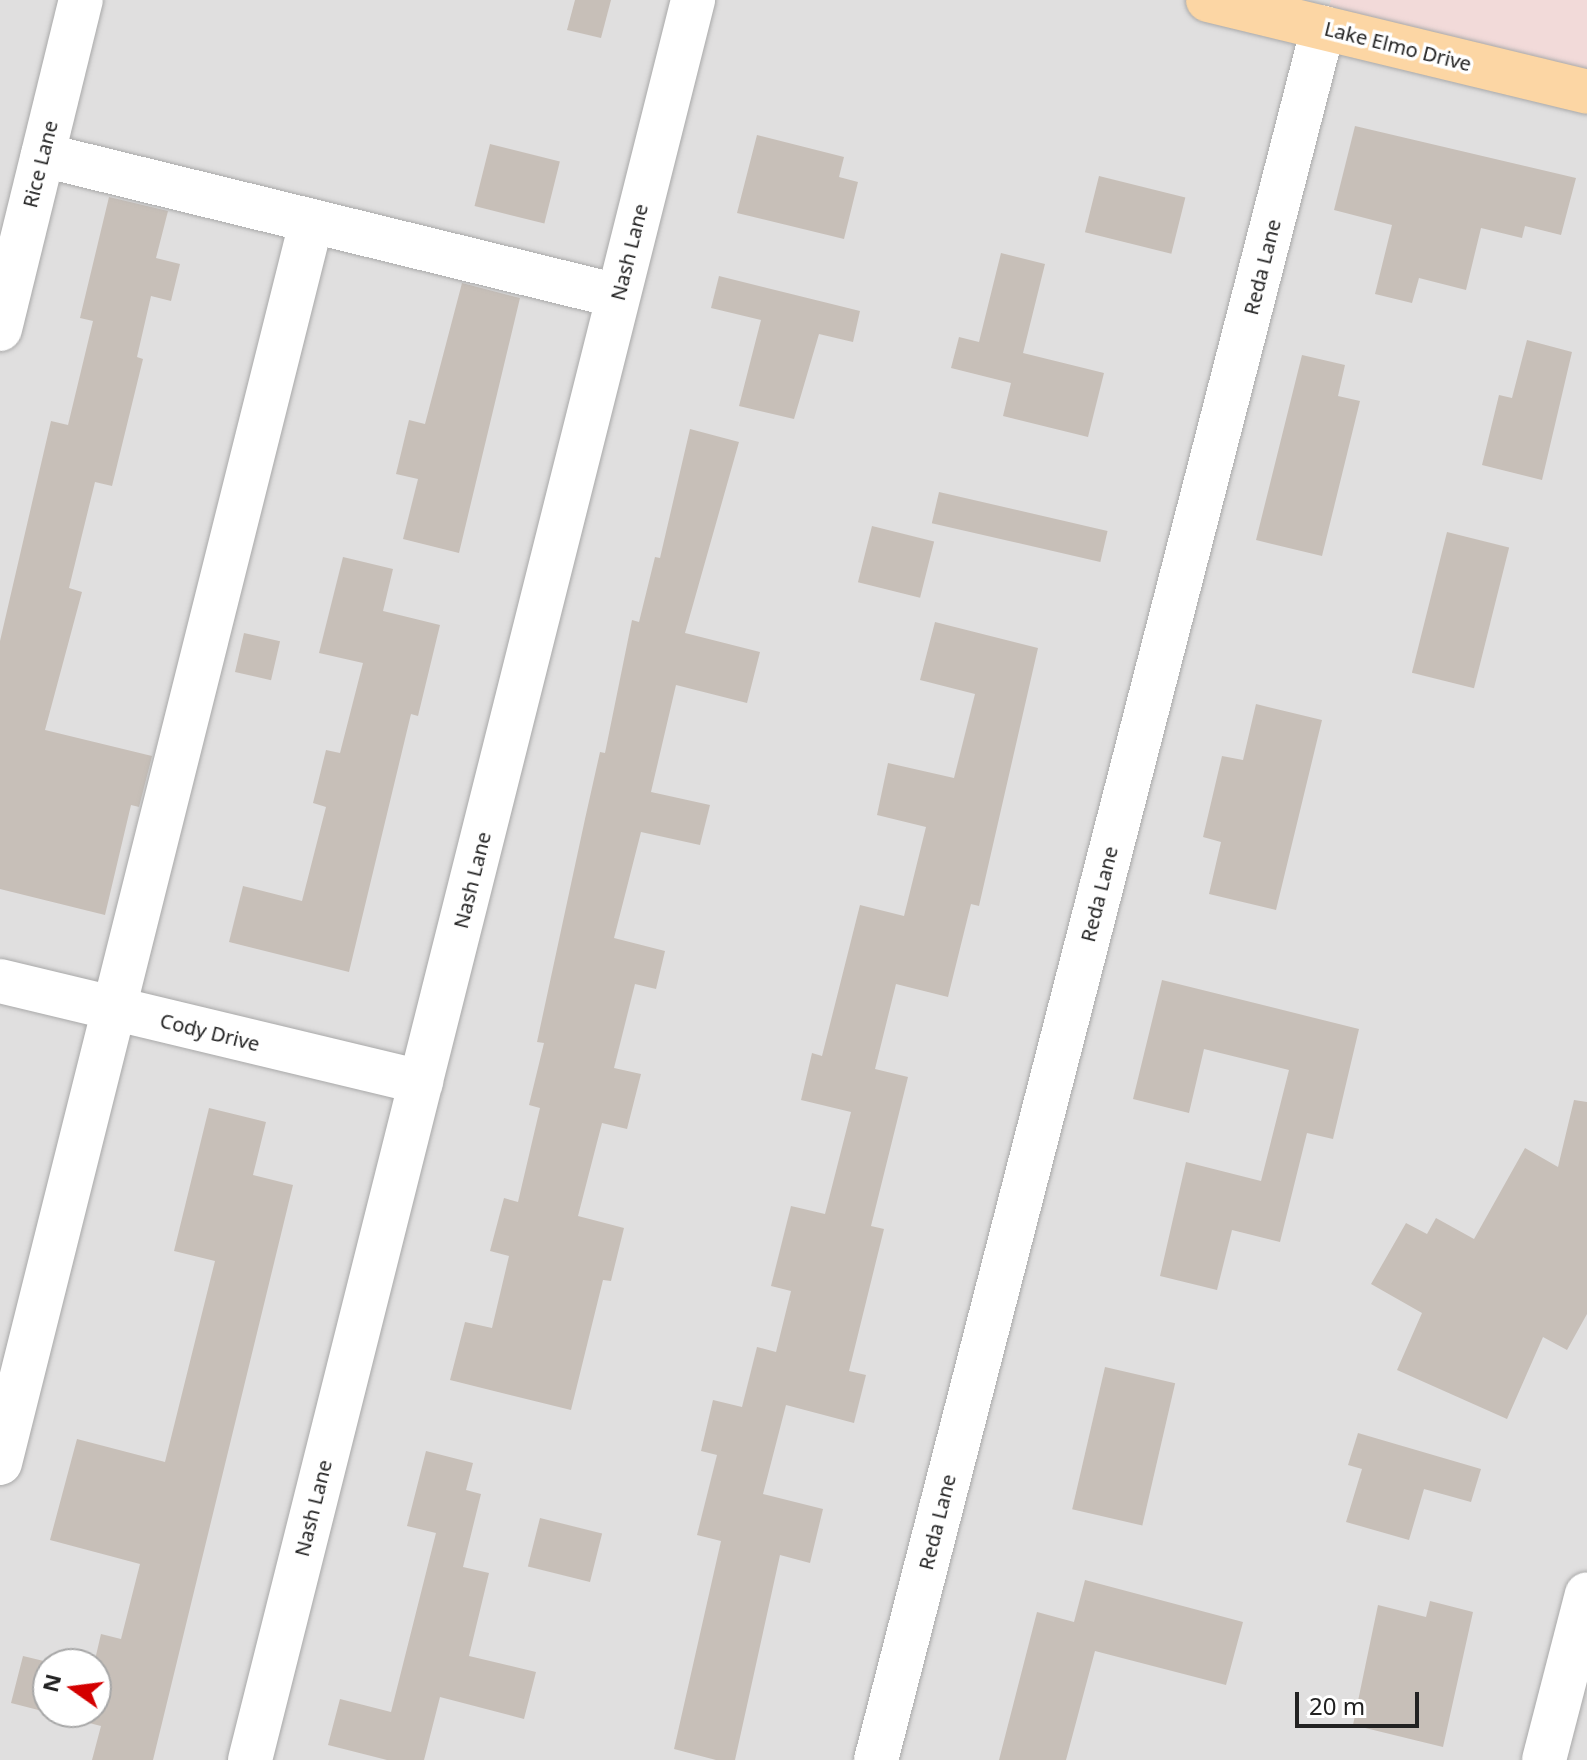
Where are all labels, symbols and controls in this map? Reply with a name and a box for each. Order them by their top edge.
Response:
street label: Lake Elmo Drive [1322,16,1474,76]
street label: Rice Lane [18,118,62,210]
street label: Nash Lane [605,201,653,303]
street label: Reda Lane [1239,217,1285,317]
street label: Nash Lane [448,829,496,931]
street label: Reda Lane [1076,844,1122,944]
street label: Cody Drive [158,1008,262,1056]
street label: Nash Lane [289,1457,337,1559]
street label: Reda Lane [914,1472,960,1572]
north arrow [32,1648,112,1728]
text: N [34,1670,67,1695]
scale bar [1299,1676,1423,1726]
text: 20 m [1309,1689,1365,1722]

